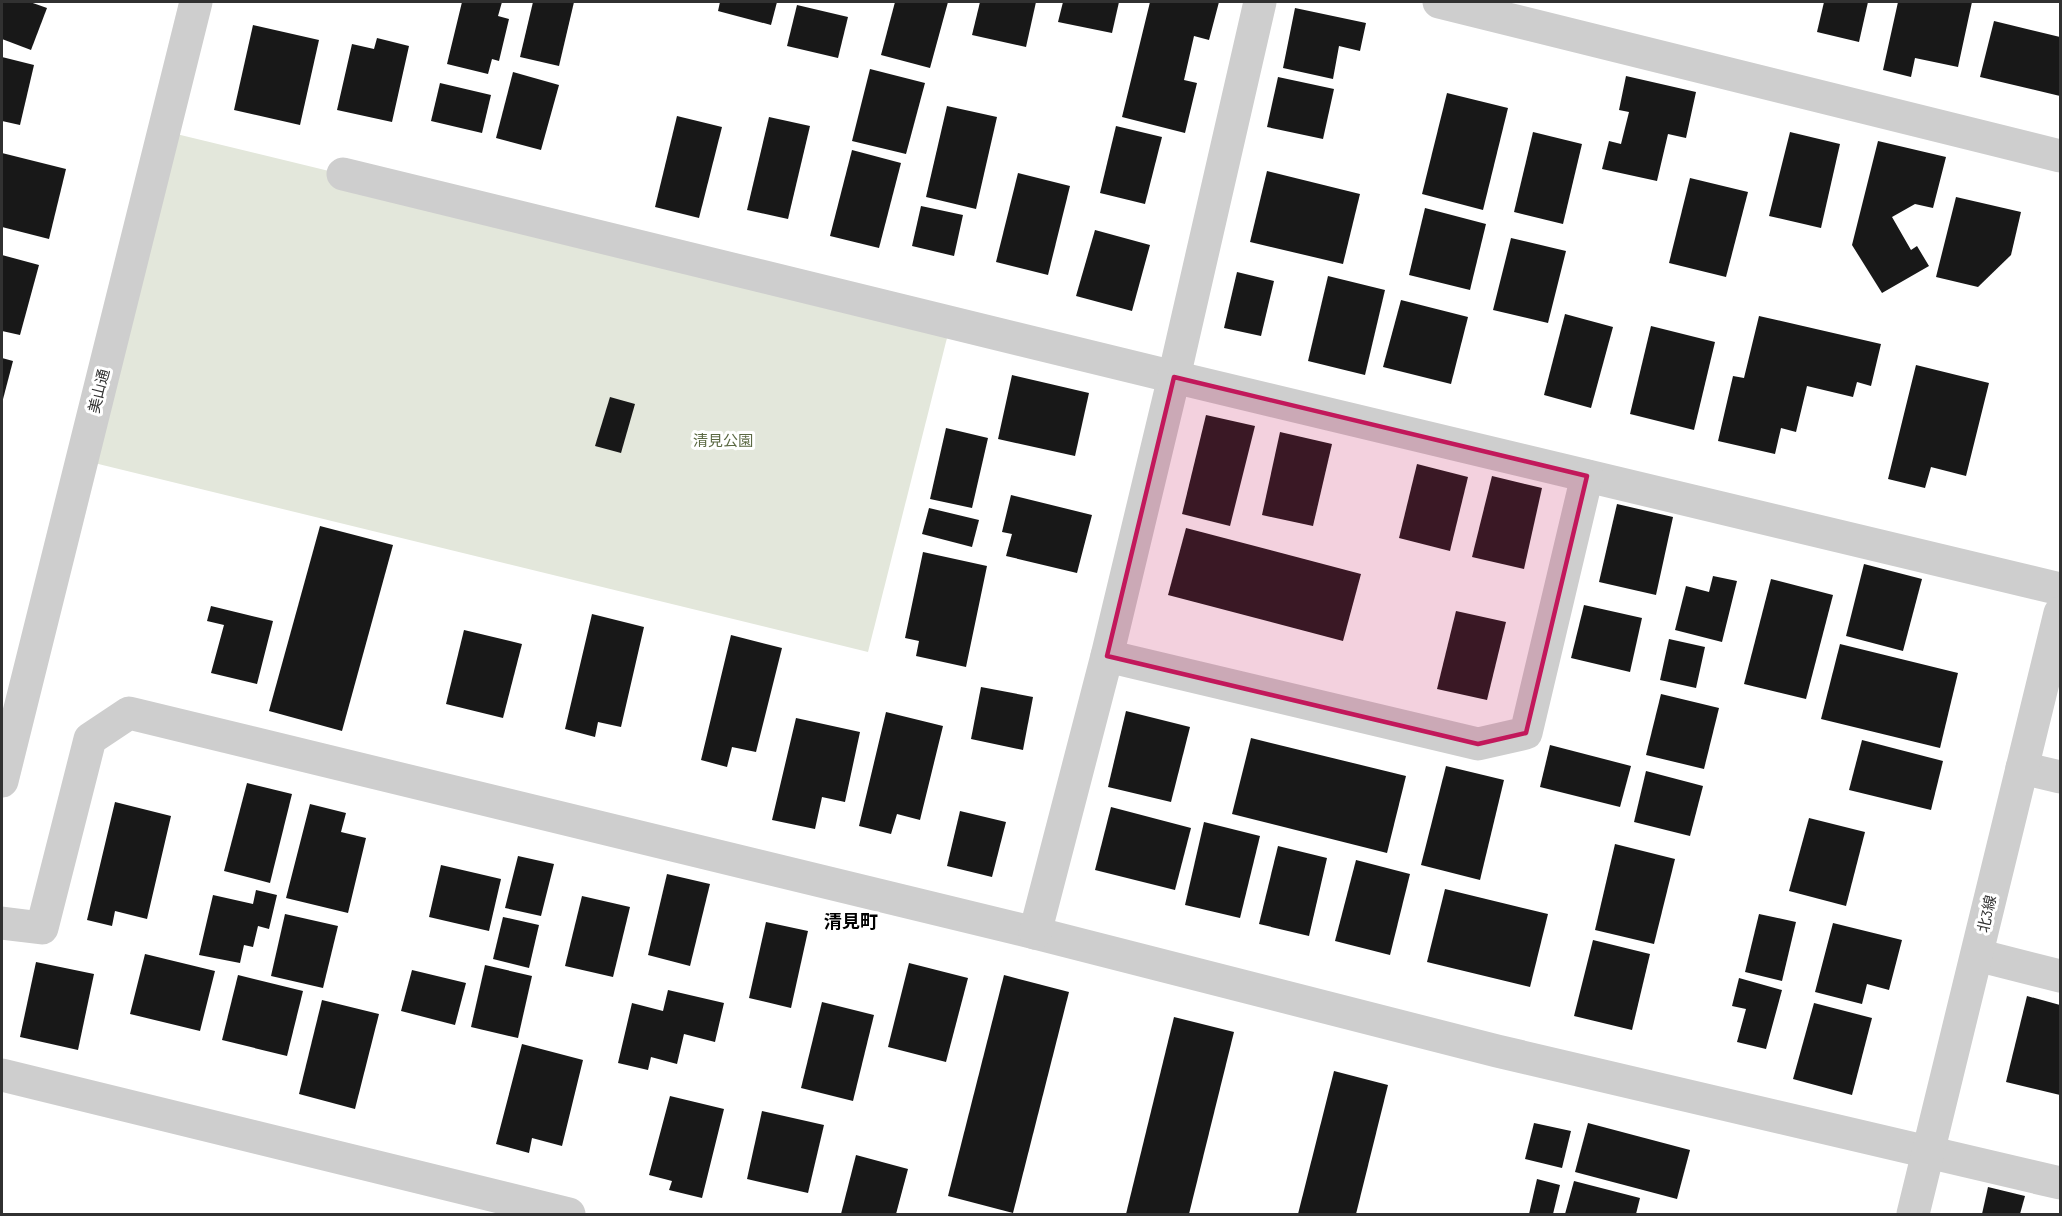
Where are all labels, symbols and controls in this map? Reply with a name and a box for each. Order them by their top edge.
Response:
street label: 美山通 [84,367,112,415]
park label: 清見公園 [693,431,753,449]
street label: 北3線 [1973,893,1999,934]
district label: 清見町 [824,910,878,932]

